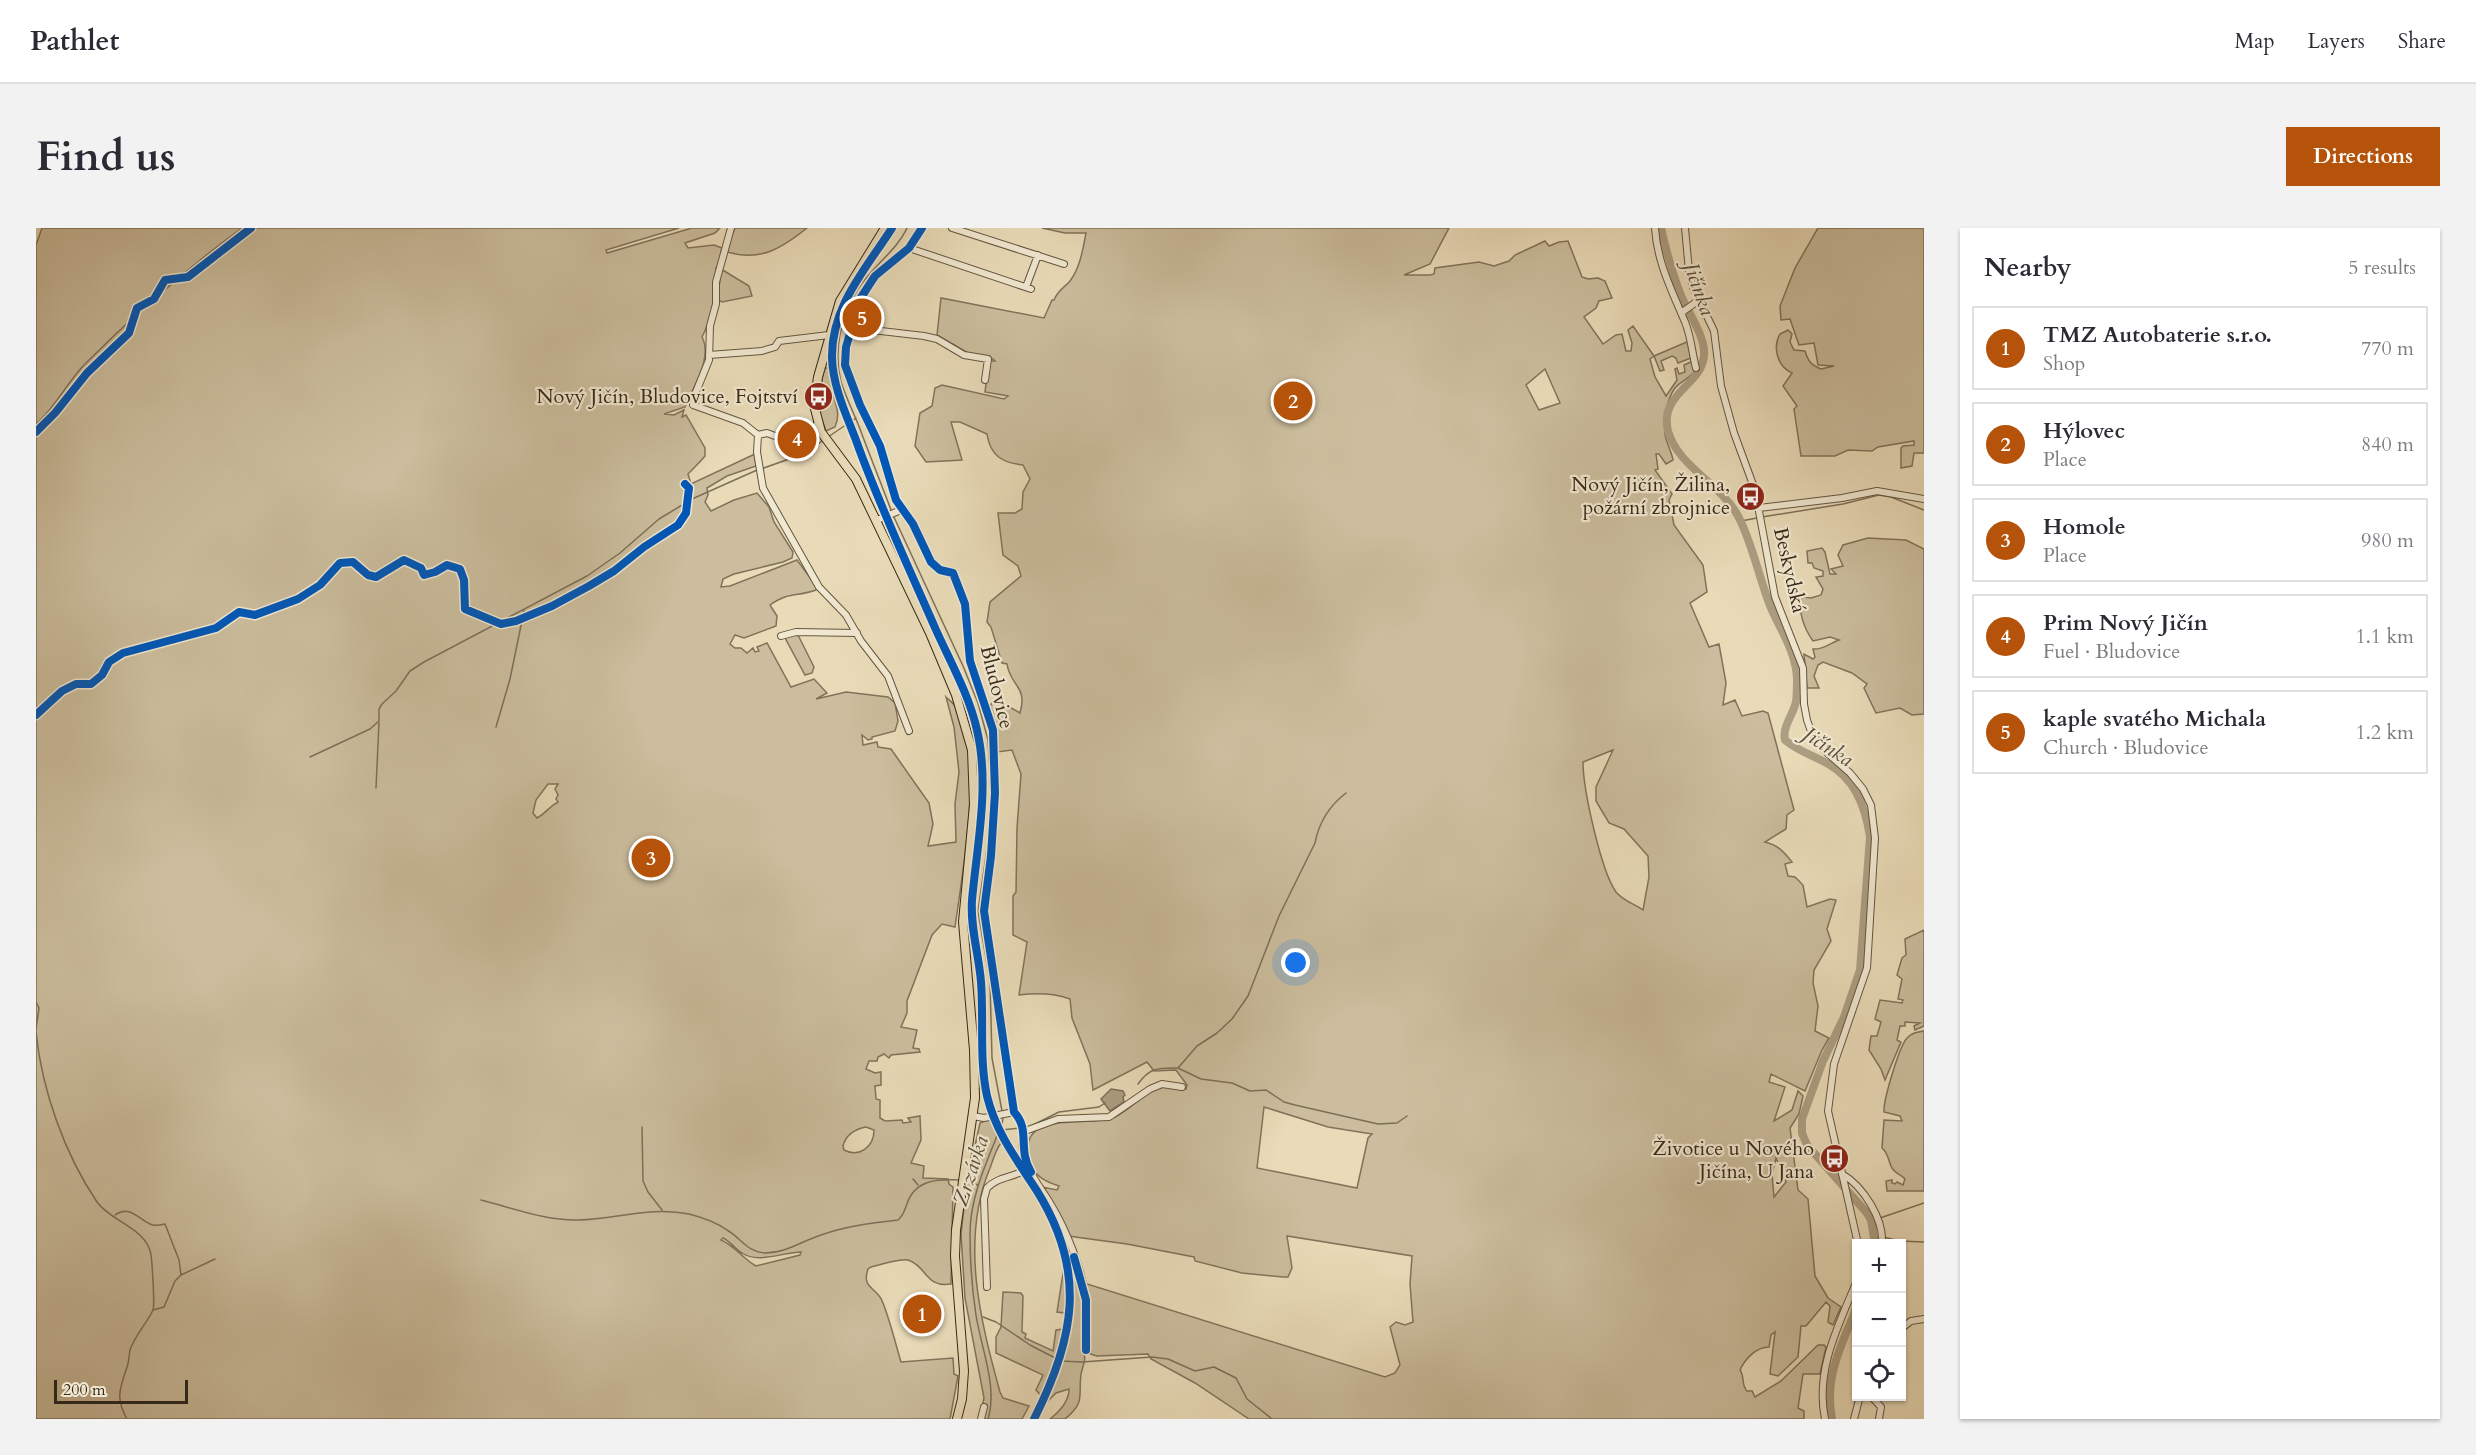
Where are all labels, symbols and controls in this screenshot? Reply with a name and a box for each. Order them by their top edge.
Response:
text: Pathlet [30,22,119,60]
text: Map [2235,27,2275,56]
text: Layers [2308,27,2365,56]
text: Share [2398,27,2446,56]
button: Directions [2286,127,2440,186]
text: Find us [36,128,176,185]
text: Nearby [1984,250,2072,285]
water label: Jičínka [1675,254,1722,320]
text: 5 results [2348,254,2416,281]
pin: 5 [842,296,882,340]
text: TMZ Autobaterie s.r.o. [2043,320,2272,350]
text: 1 [2000,335,2011,362]
text: 770 m [2361,335,2414,362]
text: Shop [2043,350,2085,377]
pin: 2 [1274,378,1312,423]
bus stop icon: Nový Jičín, Bludovice, Fojtství [803,380,835,412]
place label: Nový Jičín, Bludovice, Fojtství [537,383,798,410]
pin: 4 [778,416,816,462]
text: Hýlovec [2043,416,2125,446]
text: 2 [2000,431,2011,458]
text: 840 m [2361,431,2414,458]
text: Place [2043,446,2087,473]
place label: Nový Jičín, Žilina, požární zbrojnice [1571,471,1730,521]
bus stop icon: Nový Jičín, Žilina, požární zbrojnice [1735,480,1767,512]
text: Homole [2043,512,2126,542]
street label: Beskydská [1767,524,1813,616]
text: 3 [2000,527,2011,554]
text: 980 m [2361,527,2414,554]
text: Place [2043,542,2087,569]
text: Prim Nový Jičín [2043,608,2208,638]
text: 4 [2000,623,2011,650]
text: 1.1 km [2355,623,2414,650]
text: Fuel · Bludovice [2043,638,2180,665]
street label: Bludovice [974,642,1020,732]
text: kaple svatého Michala [2043,704,2266,734]
water label: Jičínka [1793,717,1859,774]
text: 5 [2000,719,2011,746]
text: 1.2 km [2355,719,2414,746]
text: Church · Bludovice [2043,734,2209,761]
pin: 3 [632,836,670,880]
your location [1281,948,1310,977]
water label: Zrzávka [946,1132,996,1210]
place label: Životice u Nového Jičína, U Jana [1652,1135,1814,1185]
bus stop icon: Životice u Nového Jičína, U Jana [1819,1143,1851,1175]
map controls [1852,1239,1906,1401]
button: + [1852,1239,1906,1293]
pin: 1 [902,1292,942,1336]
button: − [1852,1293,1906,1347]
button: locate [1852,1347,1906,1401]
scale bar [54,1377,188,1404]
text: 200 m [63,1379,105,1401]

